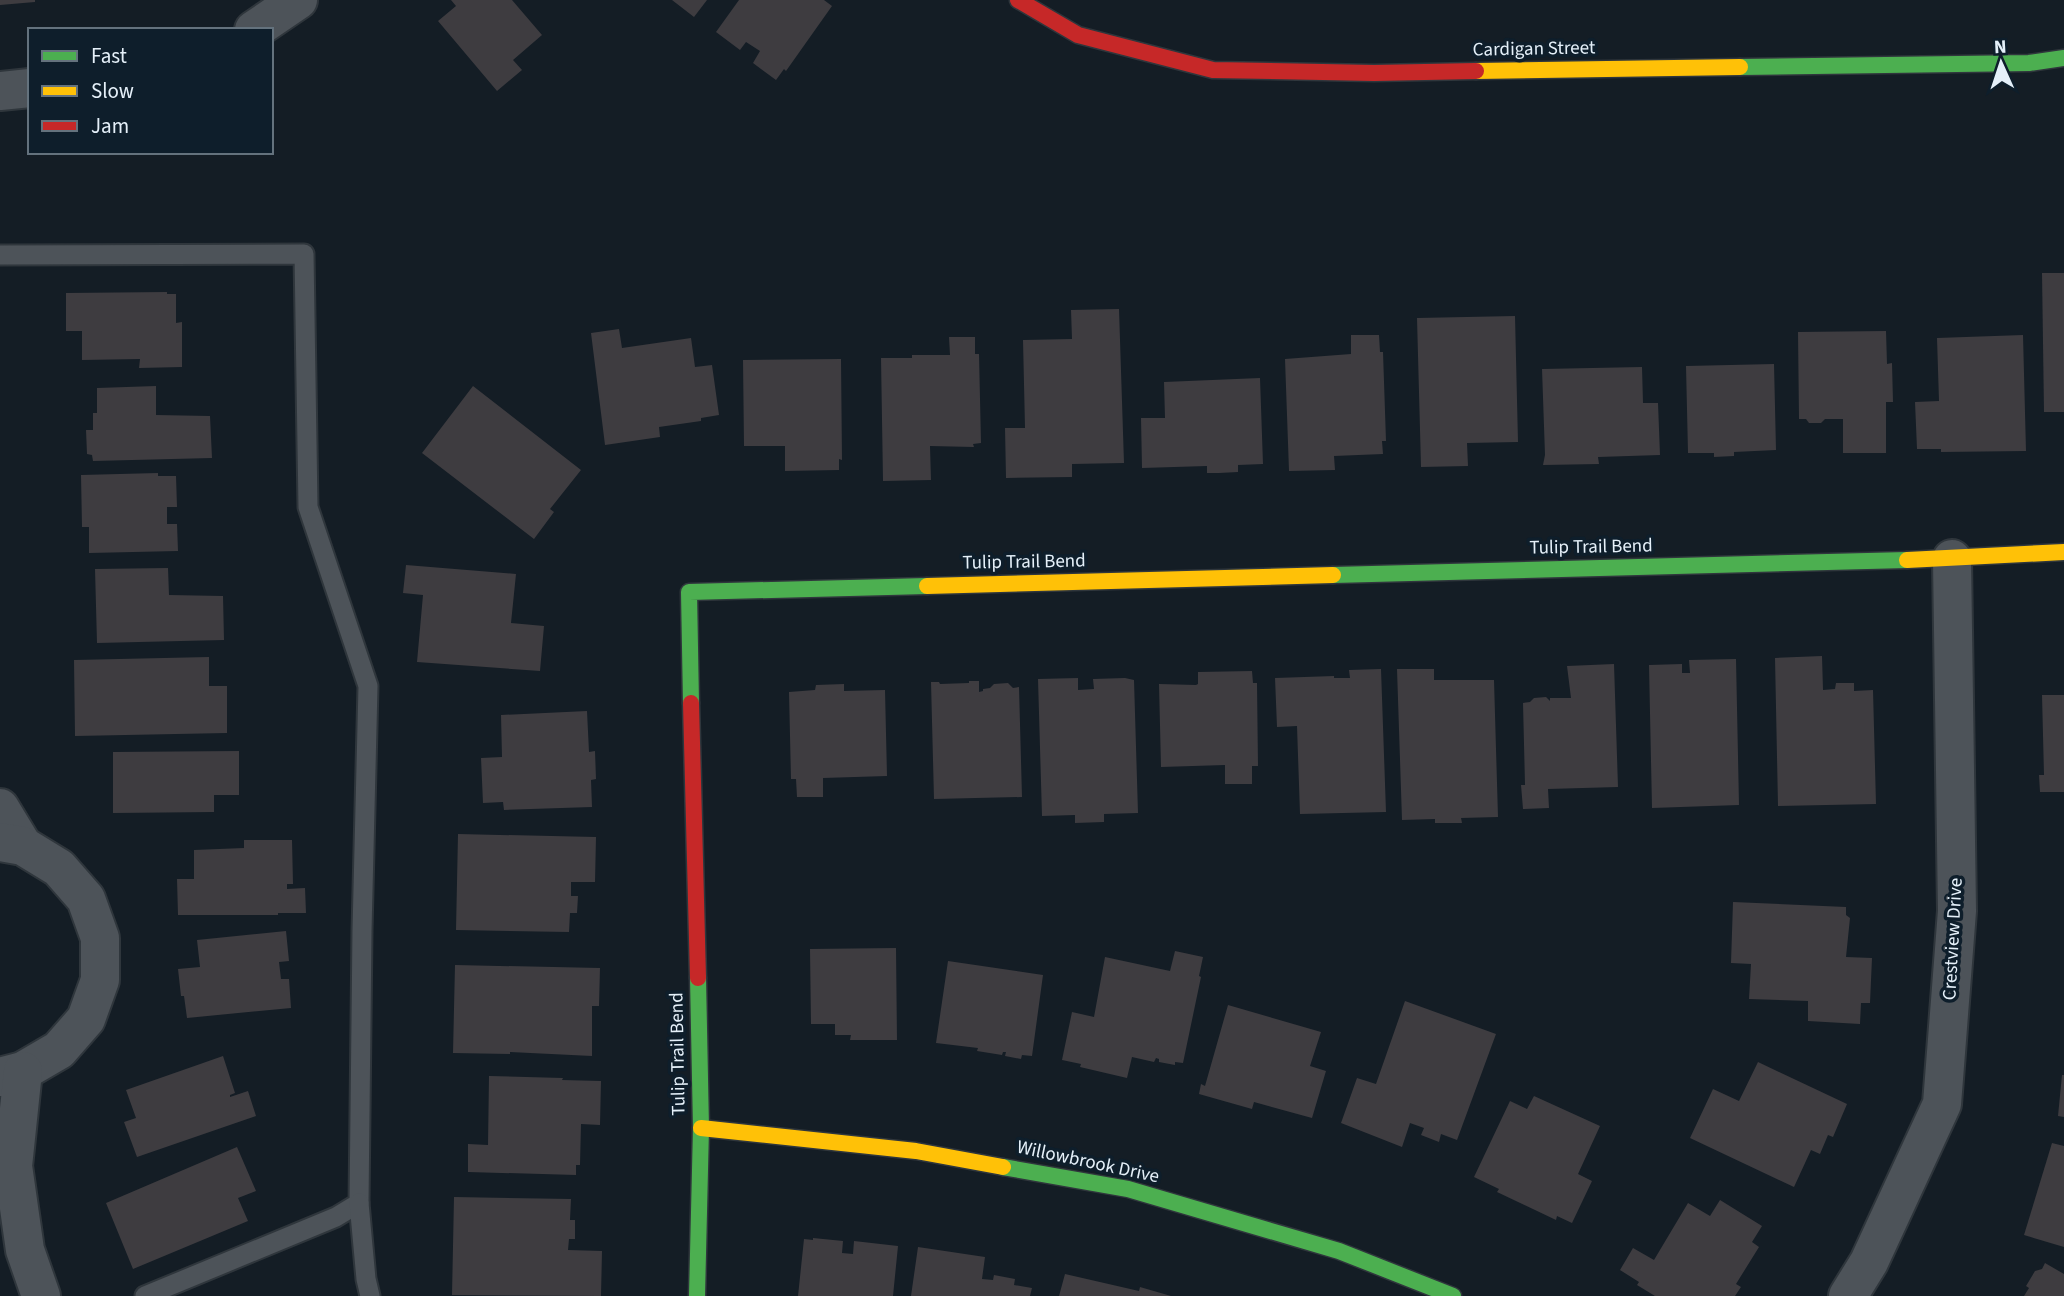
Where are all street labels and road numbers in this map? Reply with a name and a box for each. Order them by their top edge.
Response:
street label: Cardigan Street [1472,34,1596,64]
street label: Tulip Trail Bend [1529,532,1653,562]
street label: Tulip Trail Bend [962,547,1086,577]
street label: Crestview Drive [1936,877,1970,1001]
street label: Tulip Trail Bend [663,992,693,1116]
street label: Willowbrook Drive [1014,1134,1162,1190]

